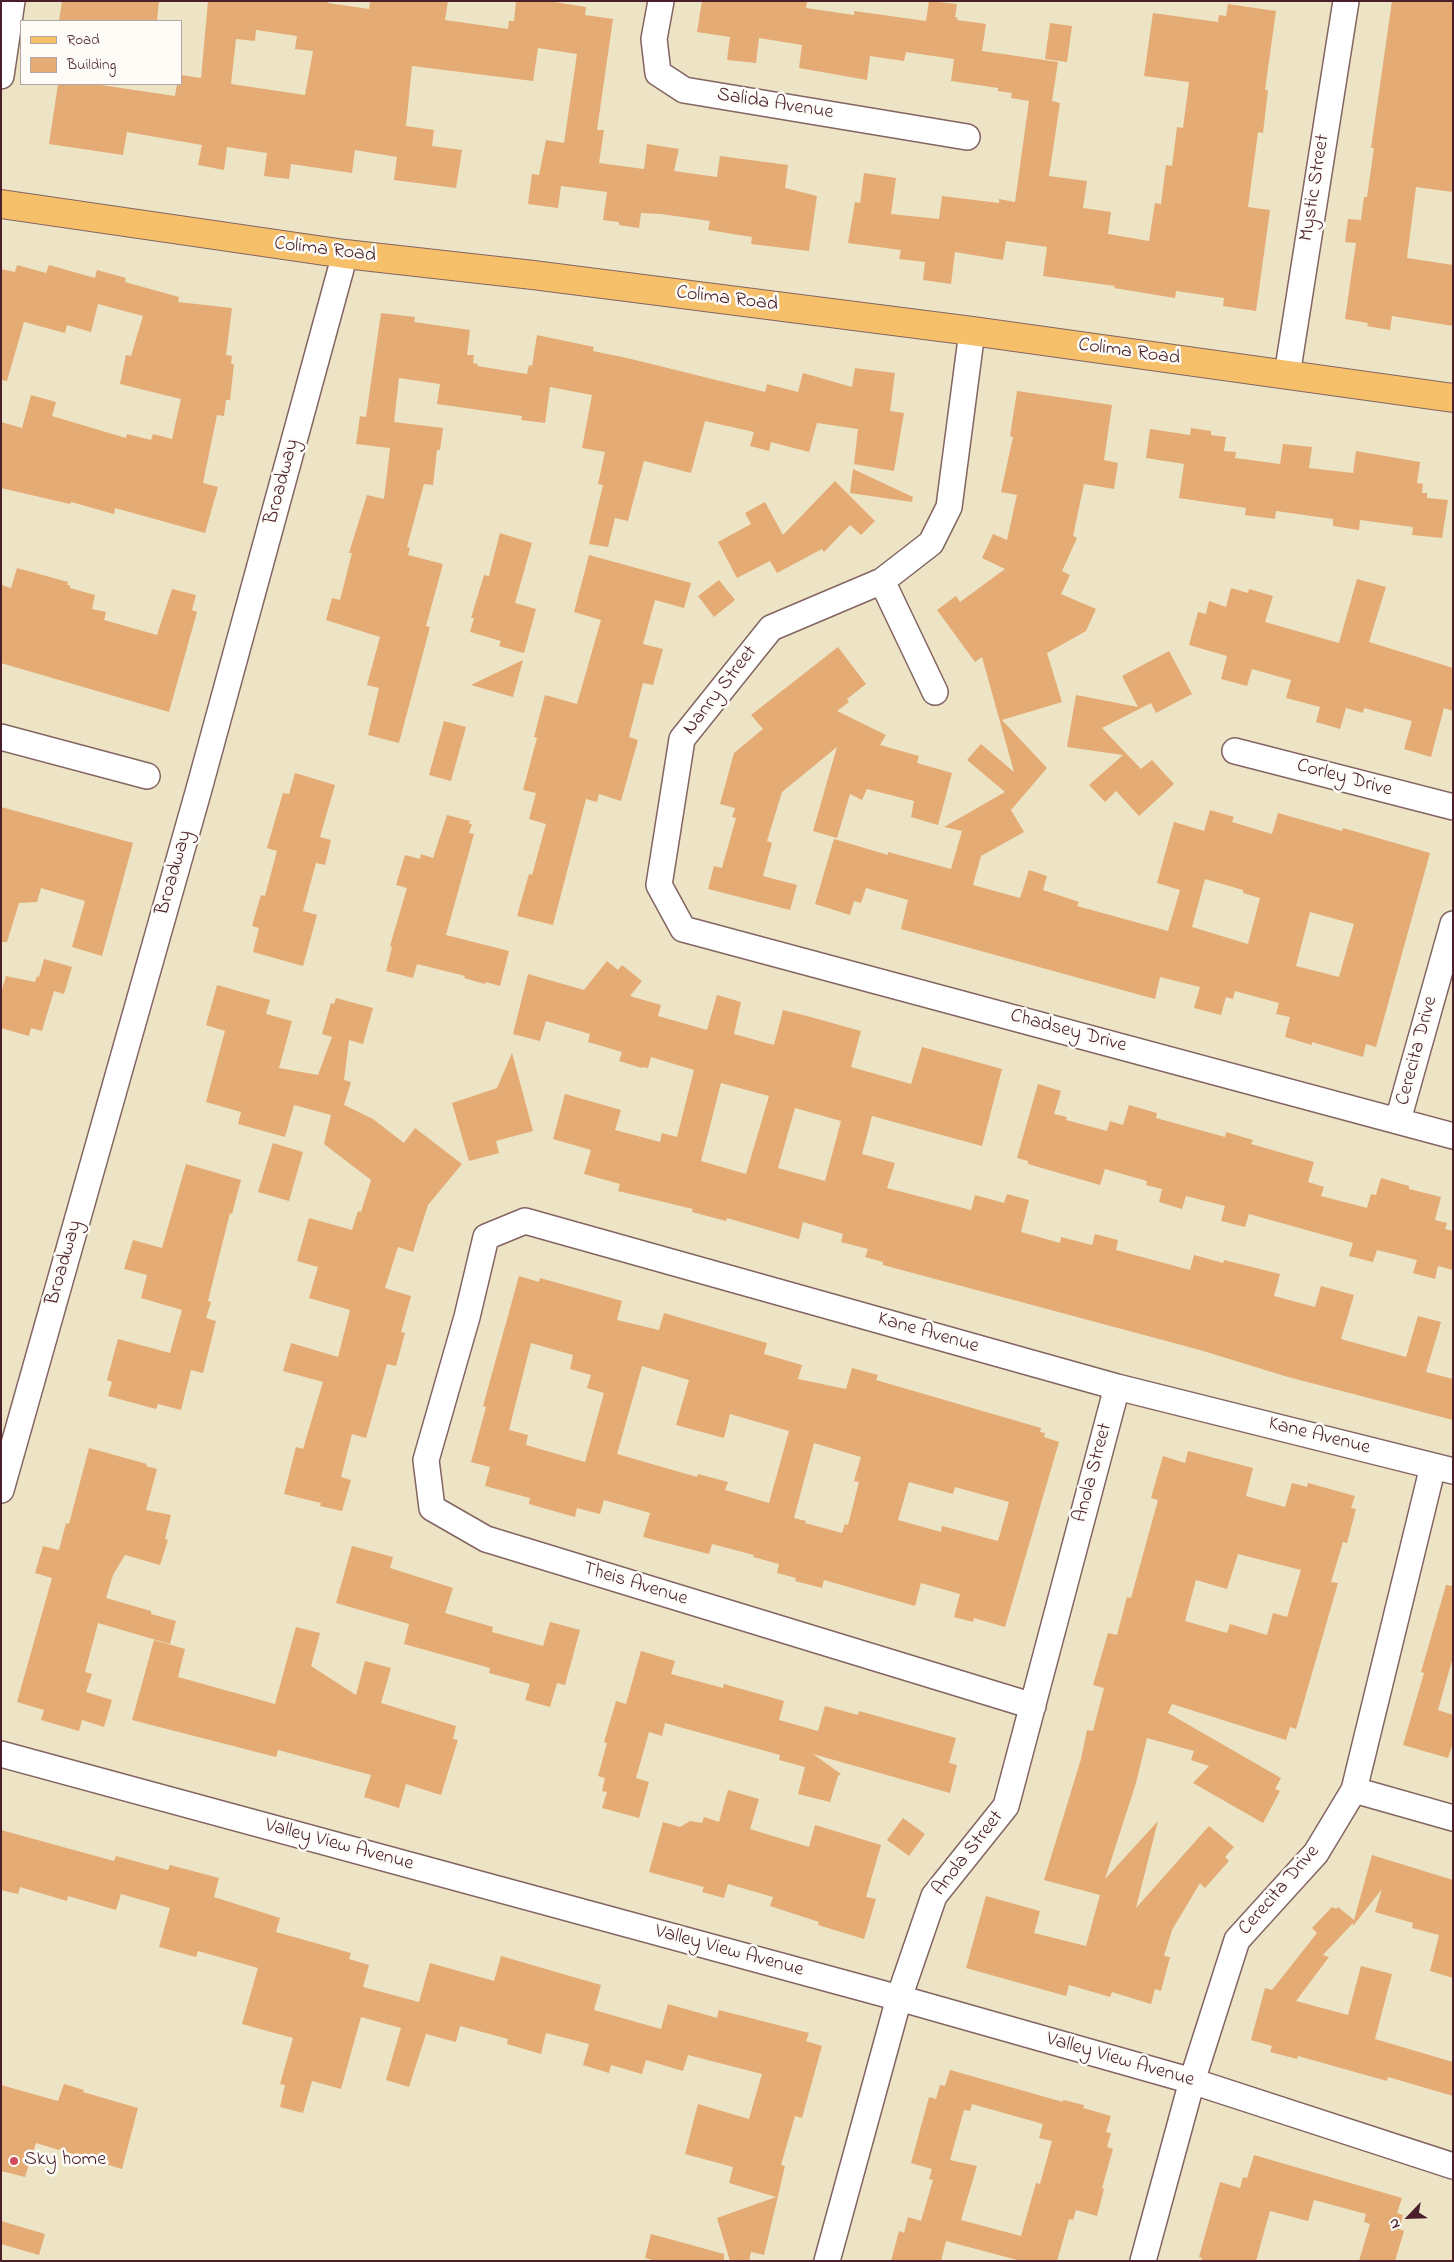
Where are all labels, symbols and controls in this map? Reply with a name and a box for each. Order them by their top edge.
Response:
legend [20,20,182,85]
text: Road [67,29,100,51]
text: Building [67,54,116,76]
street label: Salida Avenue [715,84,835,126]
street label: Mystic Street [1296,133,1336,243]
street label: Colima Road [273,233,377,269]
street label: Colima Road [675,282,779,318]
street label: Colima Road [1077,334,1181,372]
street label: Broadway [260,437,306,527]
street label: Nanry Street [679,642,763,740]
street label: Corley Drive [1294,755,1394,803]
street label: Broadway [151,828,199,918]
street label: Cerecita Drive [1392,994,1444,1108]
street label: Chadsey Drive [1007,1005,1129,1059]
street label: Broadway [41,1218,89,1308]
street label: Kane Avenue [875,1308,981,1360]
street label: Kane Avenue [1266,1413,1372,1461]
street label: Anola Street [1069,1421,1119,1525]
street label: Theis Avenue [580,1558,690,1612]
street label: Anola Street [928,1807,1010,1901]
street label: Valley View Avenue [262,1815,416,1877]
street label: Cerecita Drive [1234,1841,1326,1941]
street label: Valley View Avenue [652,1921,806,1983]
street label: Valley View Avenue [1043,2028,1197,2094]
place label: Sky home [24,2149,106,2173]
marker: Sky home [8,2155,20,2167]
north arrow [1384,2192,1434,2242]
text: N [1383,2215,1406,2232]

